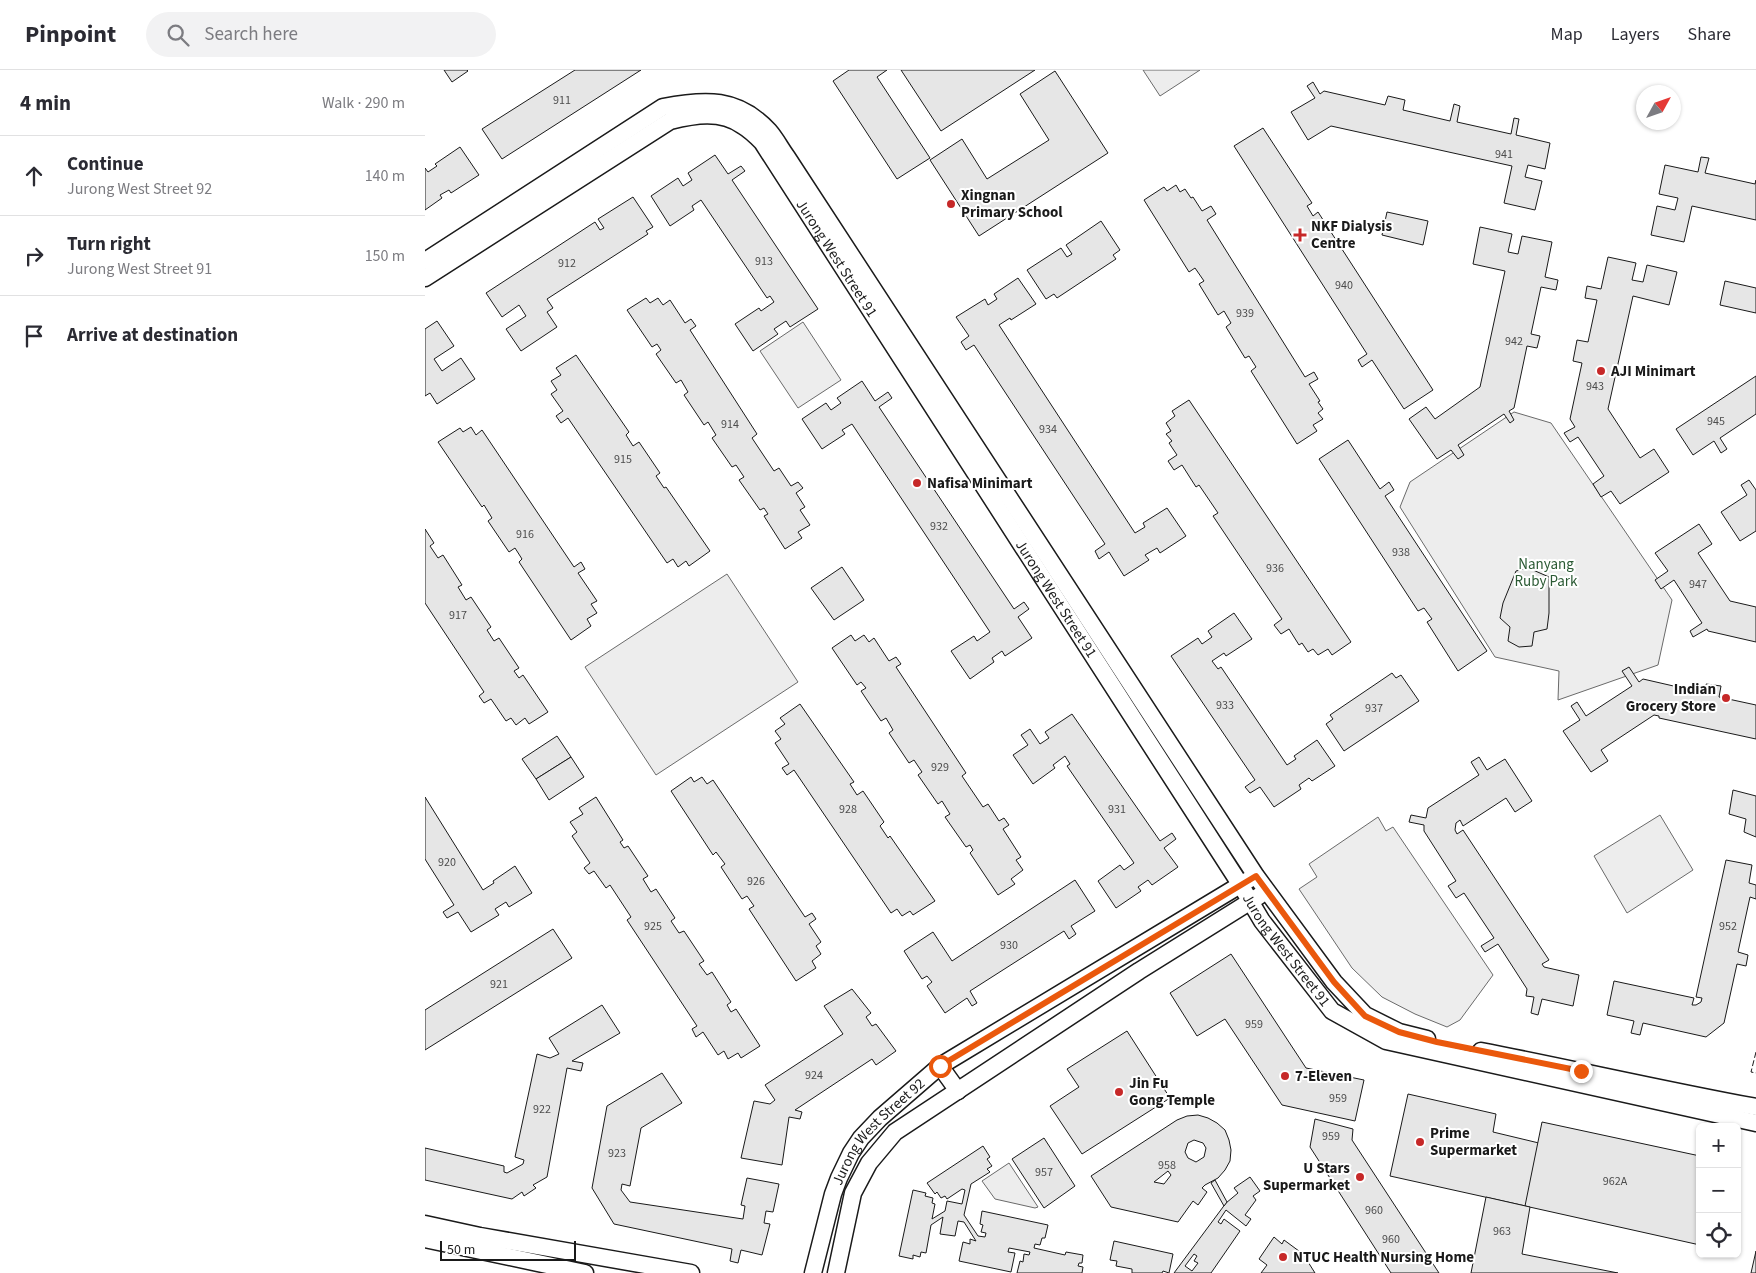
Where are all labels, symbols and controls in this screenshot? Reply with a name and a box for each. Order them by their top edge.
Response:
search box [146,12,496,57]
text: Pinpoint [25,17,116,52]
icon: search [164,21,192,49]
text: Search here [204,21,298,48]
text: Map [1551,22,1583,47]
text: Layers [1611,22,1660,47]
text: Share [1688,22,1731,47]
north arrow [1636,85,1681,130]
text: 4 min [20,88,71,118]
text: Walk · 290 m [322,92,405,114]
house number: 911 [553,92,571,109]
house number: 941 [1495,146,1513,163]
text: Continue [67,151,144,178]
icon: ahead [20,162,48,190]
text: 140 m [365,165,405,187]
text: Jurong West Street 92 [67,178,212,200]
place label: Xingnan Primary School [961,185,1063,223]
street label: Jurong West Street 91 [791,195,883,321]
marker: Xingnan Primary School [945,198,957,210]
place label: NKF Dialysis Centre [1311,216,1393,254]
marker: NKF Dialysis Centre [1293,228,1307,242]
text: Turn right [67,231,151,258]
icon: right [20,242,48,270]
text: 150 m [365,245,405,267]
house number: 913 [755,253,773,270]
house number: 912 [558,255,576,272]
text: Jurong West Street 91 [67,258,212,280]
house number: 940 [1335,277,1353,294]
house number: 939 [1236,305,1254,322]
icon: arrive [20,322,48,350]
text: Arrive at destination [67,322,238,349]
house number: 942 [1505,333,1523,350]
place label: AJI Minimart [1610,361,1696,382]
marker: AJI Minimart [1595,365,1607,377]
house number: 943 [1586,378,1604,395]
house number: 945 [1707,413,1725,430]
house number: 914 [721,416,739,433]
house number: 934 [1039,421,1057,438]
house number: 915 [614,451,632,468]
place label: Nafisa Minimart [927,473,1033,494]
marker: Nafisa Minimart [911,477,923,489]
house number: 932 [930,518,948,535]
house number: 916 [516,526,534,543]
street label: Jurong West Street 91 [1011,536,1102,662]
house number: 938 [1392,544,1410,561]
park label: Nanyang Ruby Park [1515,554,1578,592]
house number: 936 [1266,560,1284,577]
house number: 947 [1689,576,1707,593]
house number: 917 [449,607,467,624]
place label: Indian Grocery Store [1626,679,1716,717]
marker: Indian Grocery Store [1720,692,1732,704]
house number: 933 [1216,697,1234,714]
house number: 937 [1365,700,1383,717]
house number: 929 [931,759,949,776]
house number: 928 [839,801,857,818]
house number: 931 [1108,801,1126,818]
house number: 920 [438,854,456,871]
house number: 926 [747,873,765,890]
street label: Jurong West Street 91 [1237,889,1335,1011]
house number: 925 [644,918,662,935]
house number: 952 [1719,918,1737,935]
house number: 930 [1000,937,1018,954]
house number: 921 [490,976,508,993]
house number: 959 [1245,1016,1263,1033]
route start [929,1055,952,1078]
route end [1570,1060,1593,1083]
place label: 7-Eleven [1295,1066,1352,1087]
house number: 924 [805,1067,823,1084]
marker: 7-Eleven [1279,1070,1291,1082]
street label: Jurong West Street 92 [827,1073,929,1188]
place label: Jin Fu Gong Temple [1129,1073,1215,1111]
marker: Jin Fu Gong Temple [1113,1086,1125,1098]
house number: 959 [1329,1090,1347,1107]
house number: 922 [533,1101,551,1118]
place label: Prime Supermarket [1430,1123,1517,1161]
map controls [1696,1123,1741,1258]
button: + [1696,1123,1741,1168]
house number: 959 [1322,1128,1340,1145]
marker: Prime Supermarket [1414,1136,1426,1148]
house number: 923 [608,1145,626,1162]
house number: 958 [1158,1157,1176,1174]
place label: U Stars Supermarket [1263,1158,1350,1196]
house number: 957 [1035,1164,1053,1181]
button: − [1696,1168,1741,1213]
marker: U Stars Supermarket [1354,1171,1366,1183]
house number: 962A [1603,1173,1628,1190]
house number: 960 [1365,1202,1383,1219]
button: locate [1696,1213,1741,1258]
house number: 963 [1493,1223,1511,1240]
house number: 960 [1382,1231,1400,1248]
scale bar [440,1238,576,1261]
text: 50 m [447,1240,475,1260]
place label: NTUC Health Nursing Home [1293,1247,1474,1268]
marker: NTUC Health Nursing Home [1277,1251,1289,1263]

